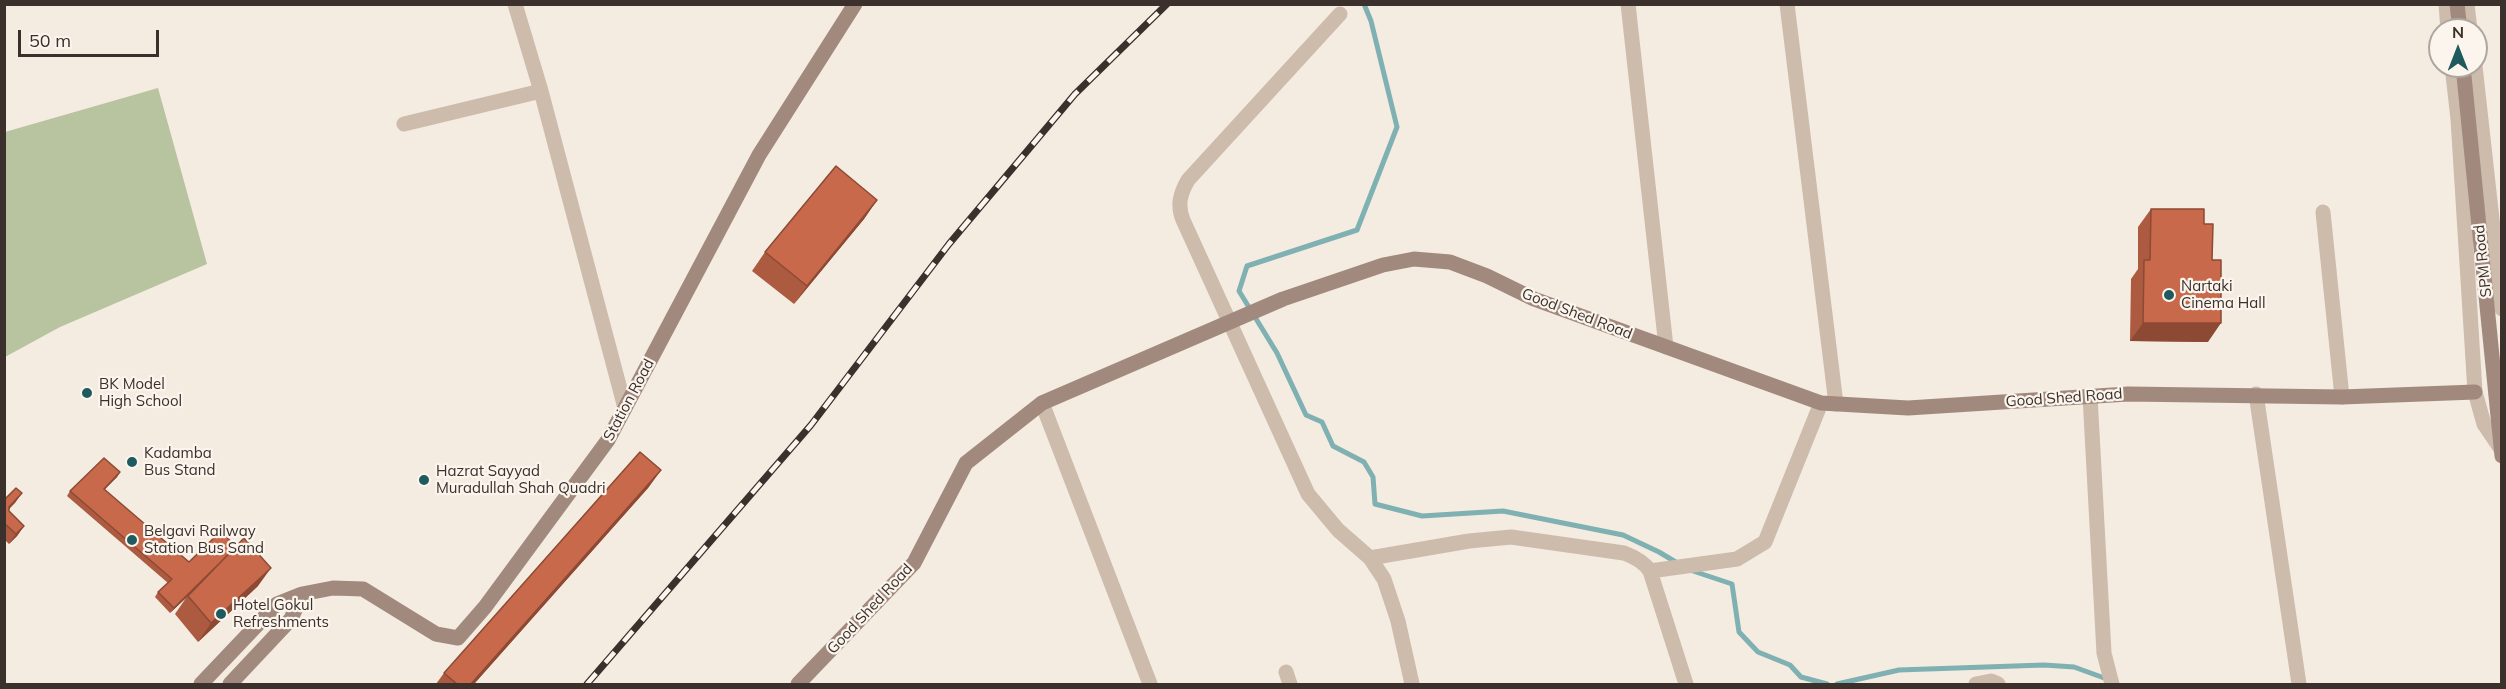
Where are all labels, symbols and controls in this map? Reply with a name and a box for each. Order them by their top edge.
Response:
scale bar [21,18,162,56]
north arrow [2428,18,2488,78]
text: N [2452,22,2464,42]
text: 50 m [29,29,71,52]
street label: SPM Road [2470,224,2496,298]
place label: Nartaki Cinema Hall [2181,277,2265,312]
street label: Good Shed Road [1519,285,1635,343]
marker: Nartaki Cinema Hall [2162,288,2176,302]
street label: Station Road [600,356,658,444]
place label: BK Model High School [99,375,182,410]
street label: Good Shed Road [2005,385,2123,411]
marker: BK Model High School [80,386,94,400]
place label: Kadamba Bus Stand [144,444,216,479]
marker: Kadamba Bus Stand [125,455,139,469]
place label: Hazrat Sayyad Muradullah Shah Quadri [436,462,605,497]
marker: Hazrat Sayyad Muradullah Shah Quadri [417,473,431,487]
place label: Belgavi Railway Station Bus Sand [144,522,264,557]
marker: Belgavi Railway Station Bus Sand [125,533,139,547]
street label: Good Shed Road [824,560,916,658]
place label: Hotel Gokul Refreshments [233,596,329,631]
marker: Hotel Gokul Refreshments [214,607,228,621]

